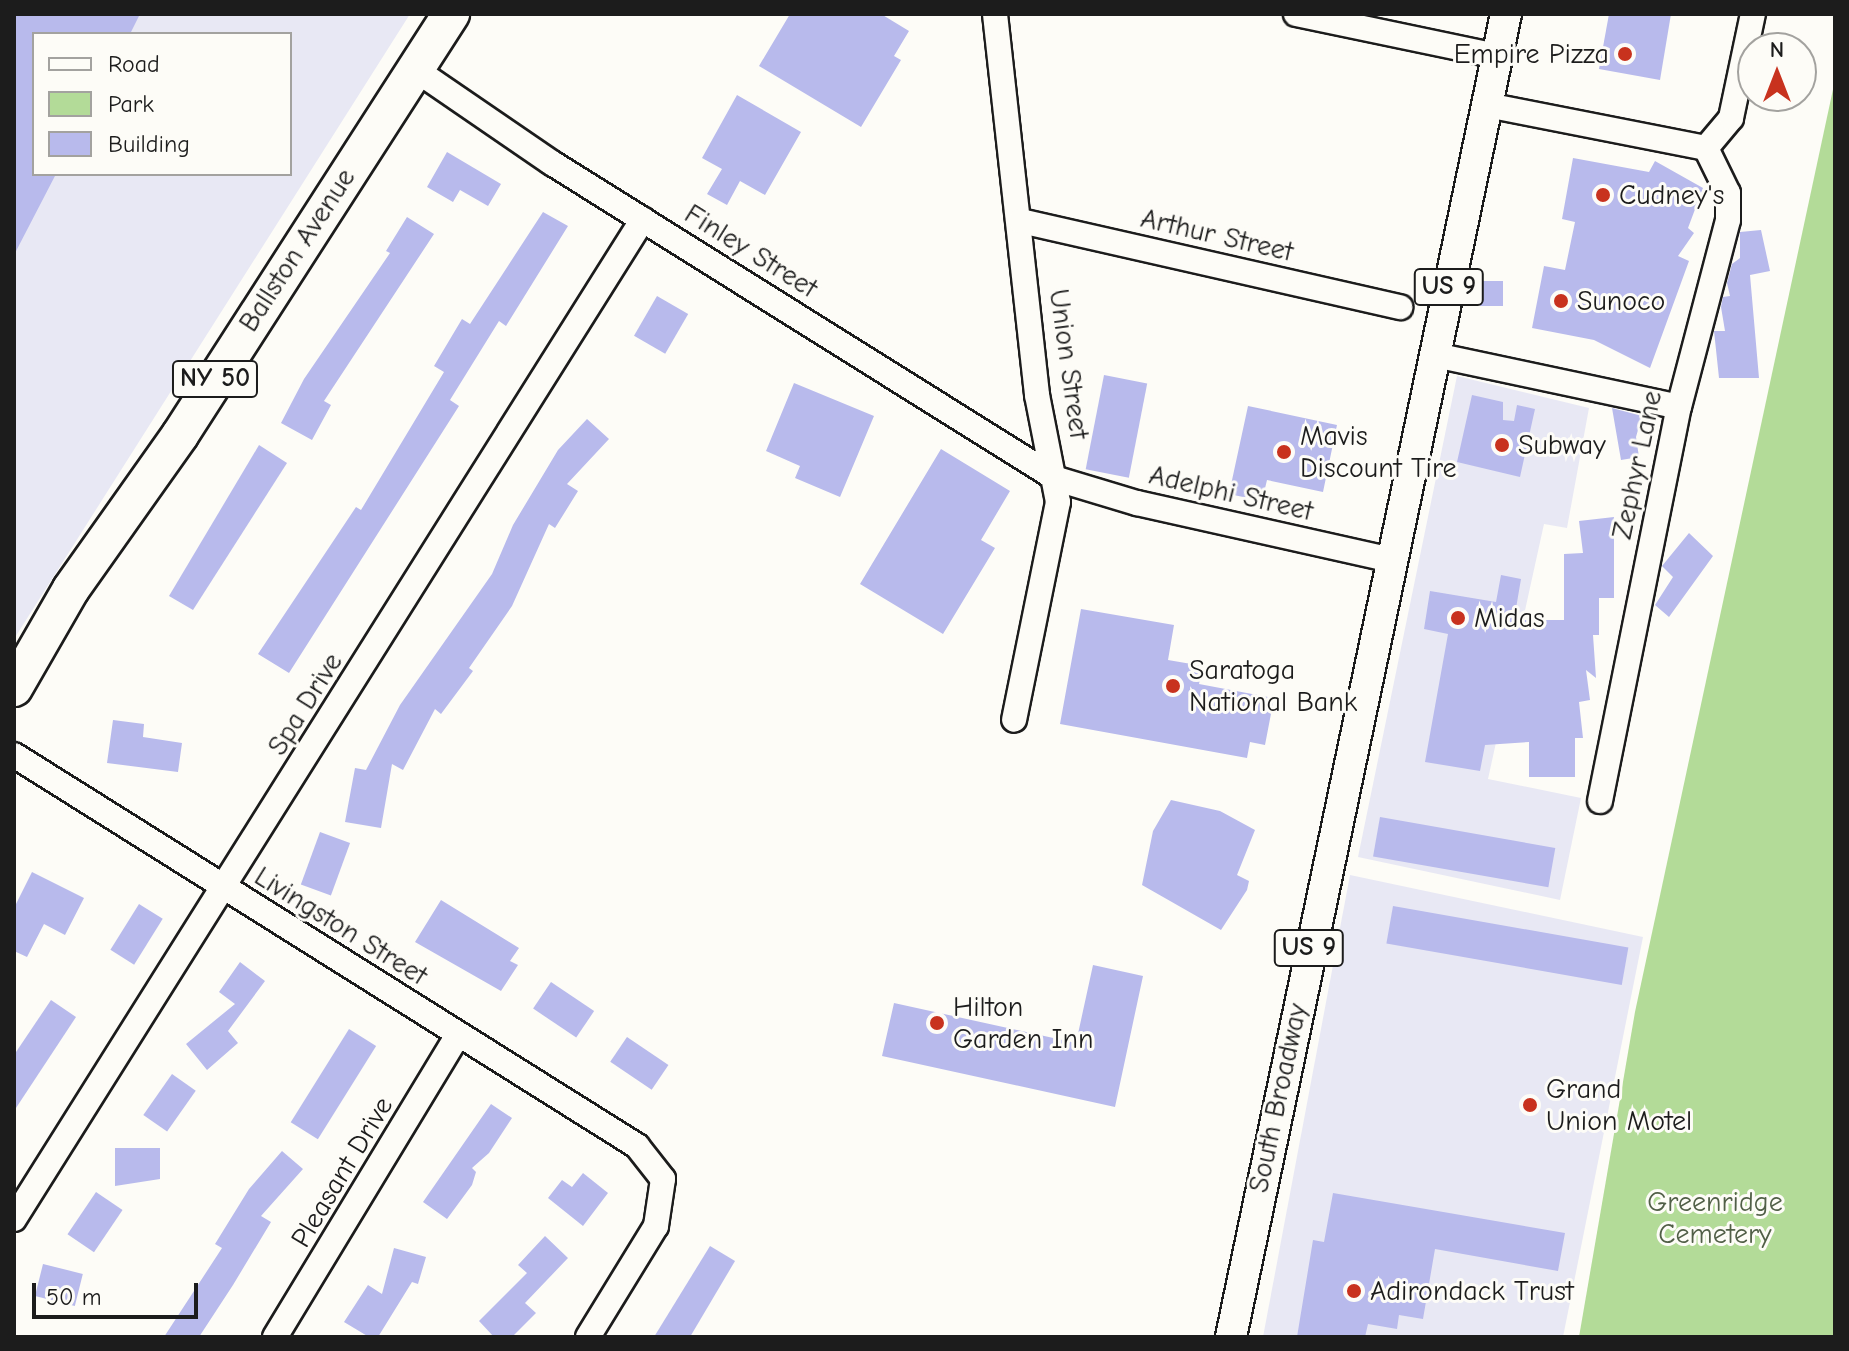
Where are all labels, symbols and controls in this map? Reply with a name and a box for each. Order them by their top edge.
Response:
legend [32,32,292,176]
north arrow [1737,32,1817,112]
place label: Empire Pizza [1454,37,1609,71]
text: N [1770,37,1784,63]
marker: Empire Pizza [1616,45,1634,63]
text: Road [108,50,160,78]
text: Park [108,90,154,118]
text: Building [108,130,190,158]
street label: Ballston Avenue [232,162,362,338]
place label: Cudney's [1619,178,1725,212]
marker: Cudney's [1594,186,1612,204]
street label: Finley Street [678,197,824,305]
street label: Arthur Street [1138,201,1296,269]
road number: US 9 [1413,265,1485,309]
place label: Sunoco [1577,284,1665,318]
street label: Union Street [1042,287,1096,441]
marker: Sunoco [1552,292,1570,310]
road number: NY 50 [171,357,259,401]
street label: Zephyr Lane [1605,388,1669,542]
place label: Mavis Discount Tire [1300,419,1457,485]
place label: Subway [1518,428,1606,462]
marker: Subway [1493,436,1511,454]
marker: Mavis Discount Tire [1275,443,1293,461]
street label: Adelphi Street [1146,458,1316,528]
place label: Midas [1474,601,1545,635]
marker: Midas [1449,609,1467,627]
street label: Spa Drive [260,647,350,761]
place label: Saratoga National Bank [1189,653,1357,719]
marker: Saratoga National Bank [1164,677,1182,695]
street label: Livingston Street [248,859,434,993]
road number: US 9 [1273,926,1345,970]
place label: Hilton Garden Inn [953,990,1093,1056]
street label: South Broadway [1242,1000,1314,1196]
marker: Hilton Garden Inn [928,1014,946,1032]
place label: Grand Union Motel [1546,1072,1692,1138]
street label: Pleasant Drive [284,1091,400,1253]
marker: Grand Union Motel [1521,1096,1539,1114]
park label: Greenridge Cemetery [1647,1185,1783,1251]
scale bar [36,1267,202,1317]
place label: Adirondack Trust [1370,1274,1574,1308]
marker: Adirondack Trust [1345,1282,1363,1300]
text: 50 m [46,1283,102,1311]

